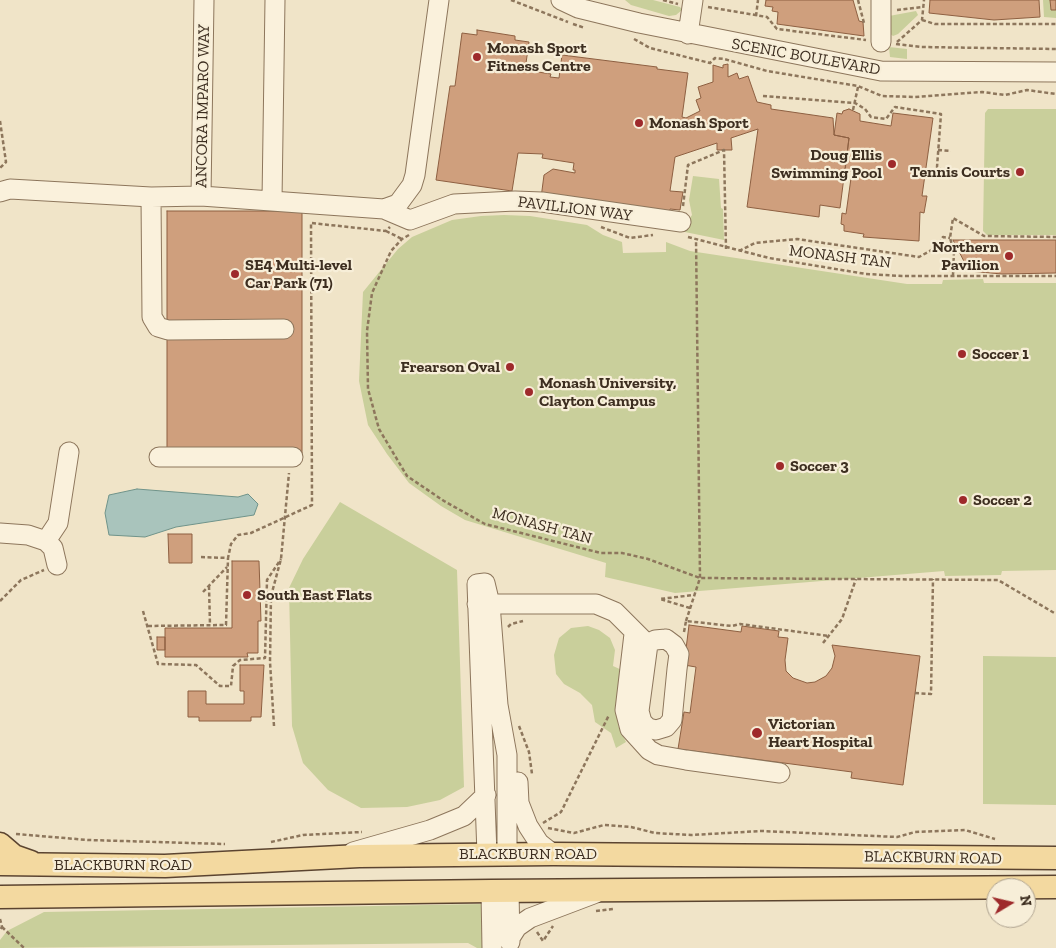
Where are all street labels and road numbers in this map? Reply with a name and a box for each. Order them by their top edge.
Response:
street label: ANCORA IMPARO WAY [192,24,214,188]
street label: SCENIC BOULEVARD [730,34,882,80]
street label: PAVILLION WAY [517,192,633,226]
street label: MONASH TAN [788,241,892,273]
street label: MONASH TAN [490,503,594,549]
street label: BLACKBURN ROAD [459,844,597,864]
street label: BLACKBURN ROAD [864,847,1002,869]
street label: BLACKBURN ROAD [54,855,192,875]

